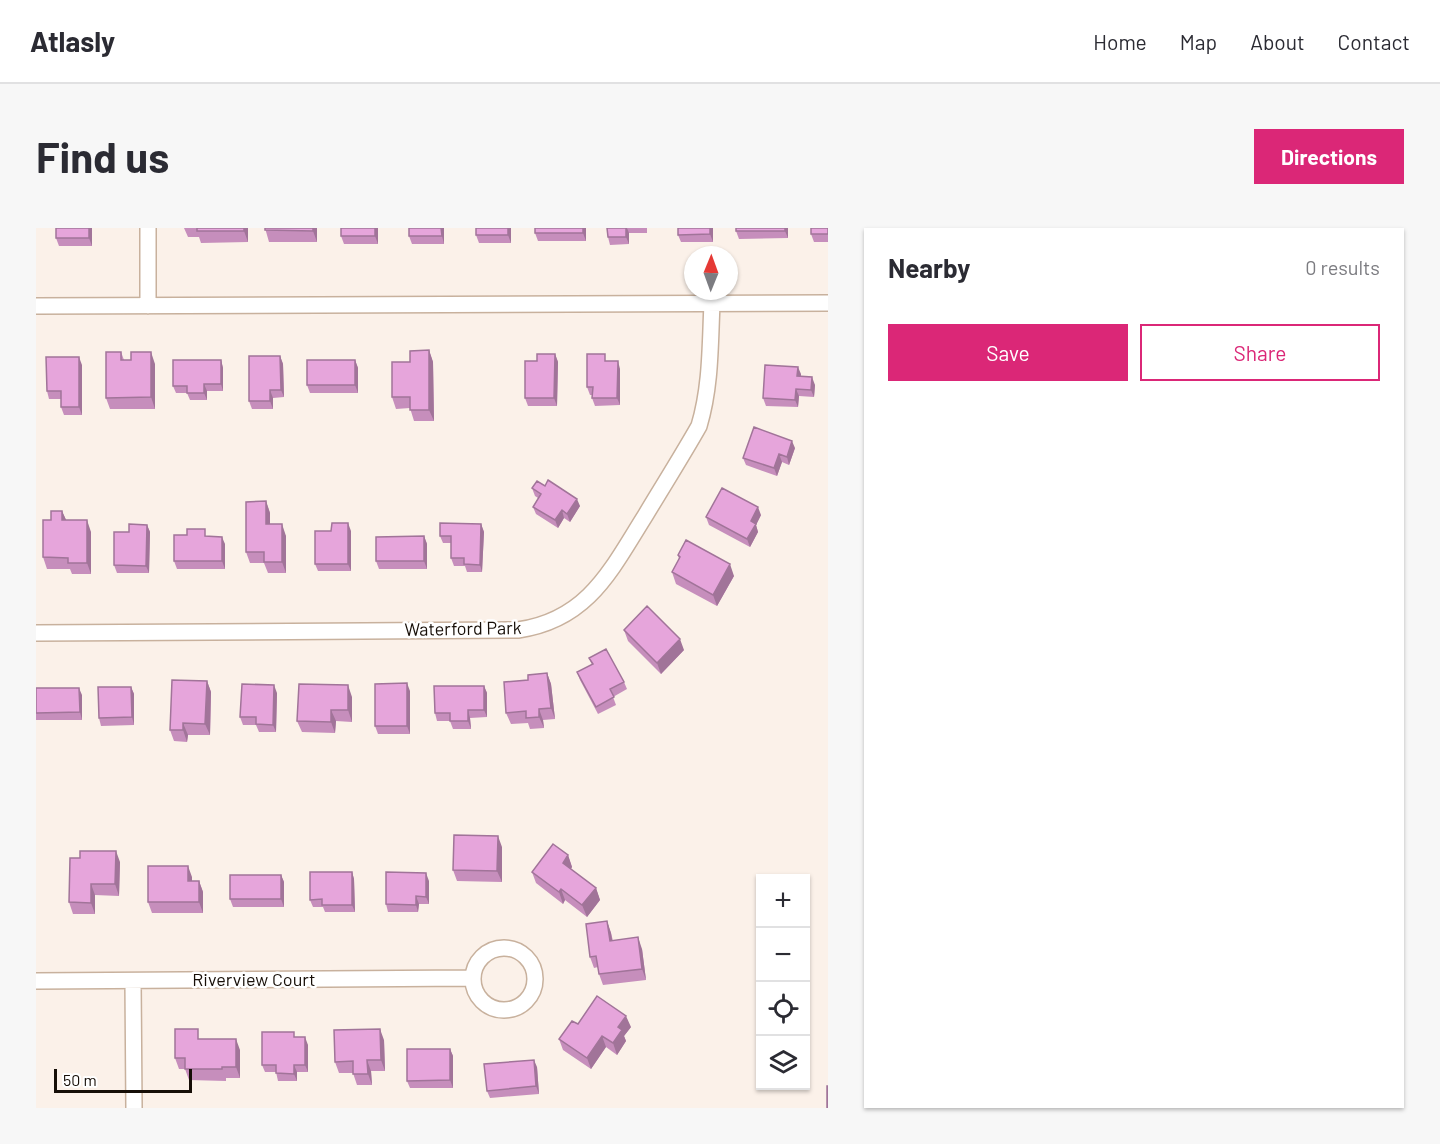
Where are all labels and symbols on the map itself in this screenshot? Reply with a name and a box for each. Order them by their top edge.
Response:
north arrow [684,246,738,300]
street label: Waterford Park [404,616,522,640]
street label: Riverview Court [192,968,316,990]
scale bar [54,1066,192,1094]

